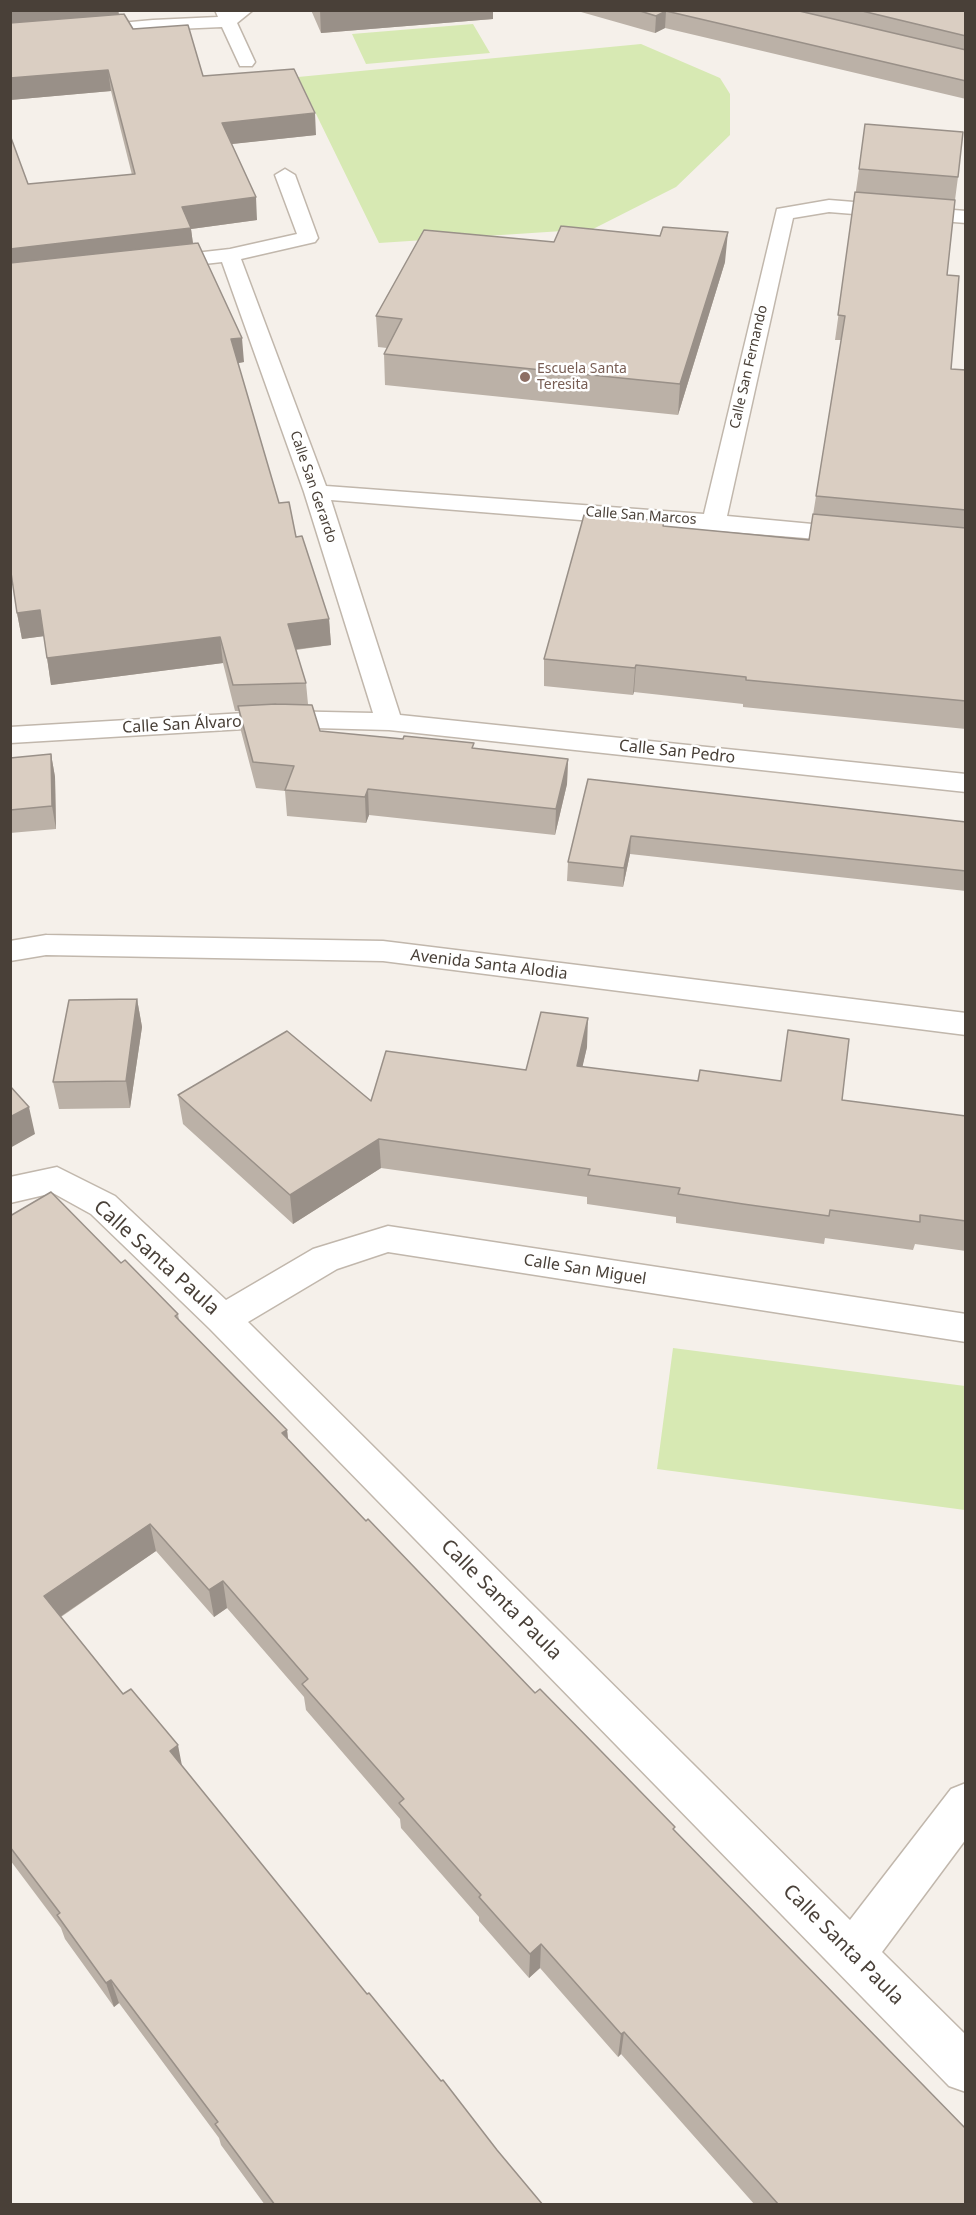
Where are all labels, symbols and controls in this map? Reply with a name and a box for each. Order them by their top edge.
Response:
street label: Calle San Fernando [727,303,771,431]
place label: Escuela Santa Teresita [537,361,627,394]
marker: Escuela Santa Teresita [518,370,532,384]
street label: Calle San Gerardo [286,429,340,545]
street label: Calle San Marcos [585,504,697,528]
street label: Calle San Álvaro [122,712,242,738]
street label: Calle San Pedro [618,736,736,768]
street label: Avenida Santa Alodia [409,946,569,984]
street label: Calle Santa Paula [88,1195,224,1321]
street label: Calle San Miguel [522,1251,648,1289]
street label: Calle Santa Paula [436,1535,566,1665]
street label: Calle Santa Paula [778,1880,908,2010]

